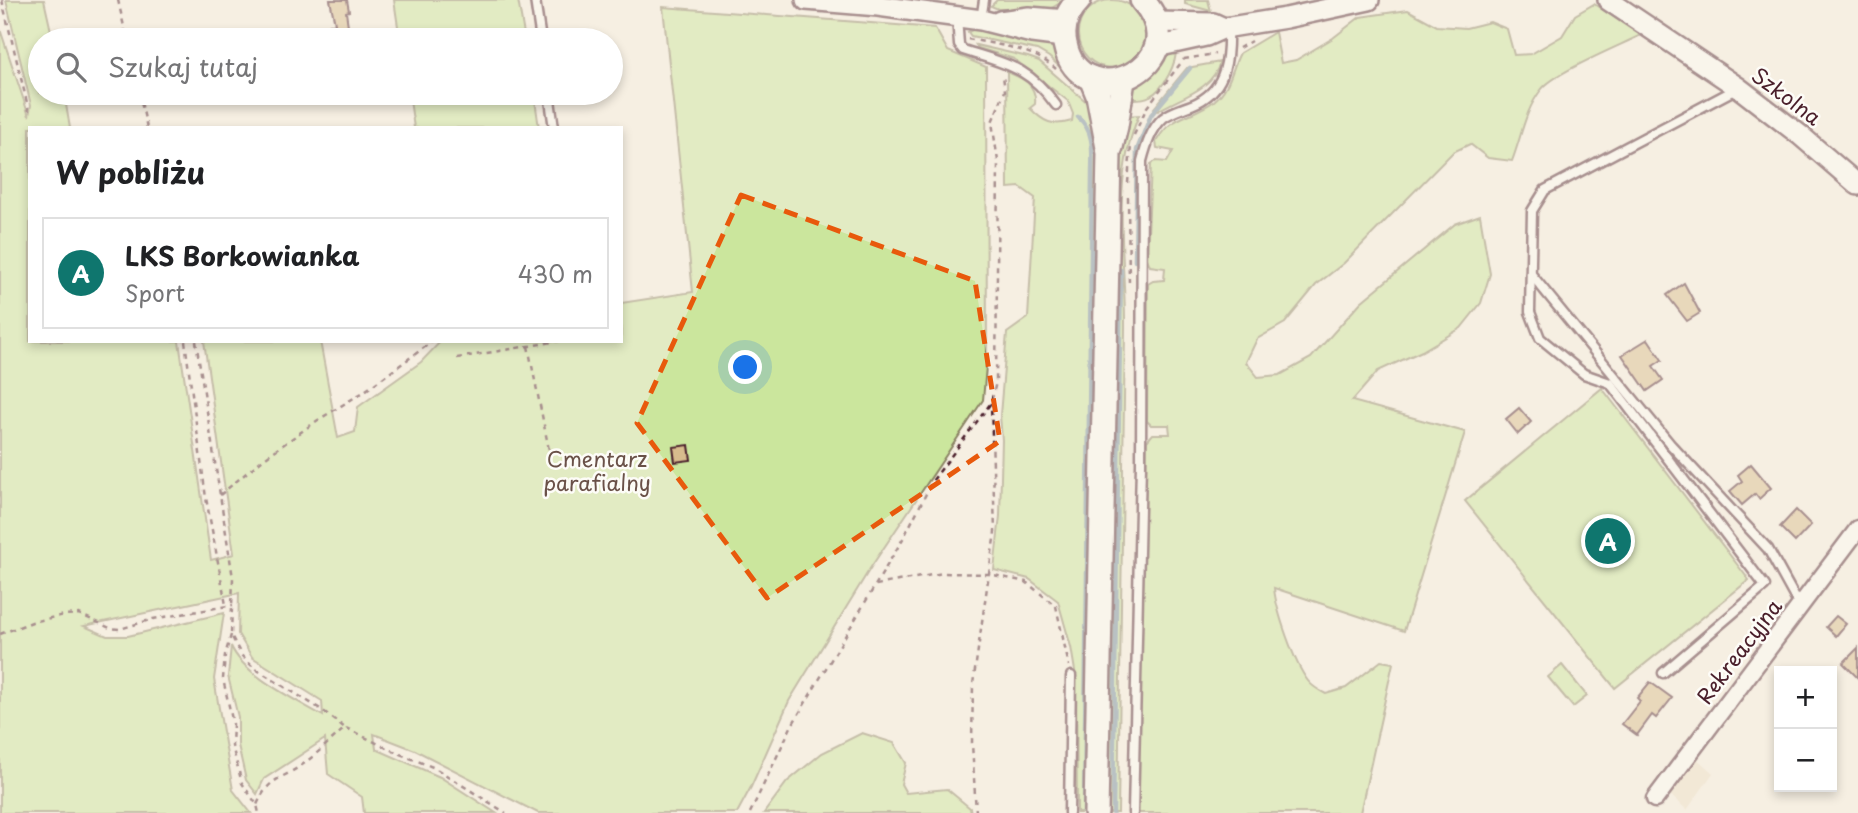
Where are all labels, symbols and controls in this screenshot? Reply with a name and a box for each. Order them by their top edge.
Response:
search box [28,28,623,105]
text: Szukaj tutaj [108,47,258,86]
icon: search [52,48,90,86]
street label: Szkolna [1746,59,1829,132]
text: W pobliżu [56,149,205,194]
text: LKS Borkowianka [125,236,360,275]
text: A [72,256,90,291]
text: 430 m [518,256,593,291]
text: Sport [125,275,185,310]
your location [728,350,762,384]
park label: Cmentarz parafialny [543,442,651,498]
pin: A [1585,515,1631,567]
street label: Rekreacyjna [1688,591,1789,710]
map controls [1774,666,1837,792]
button: + [1774,666,1837,729]
button: − [1774,729,1837,792]

